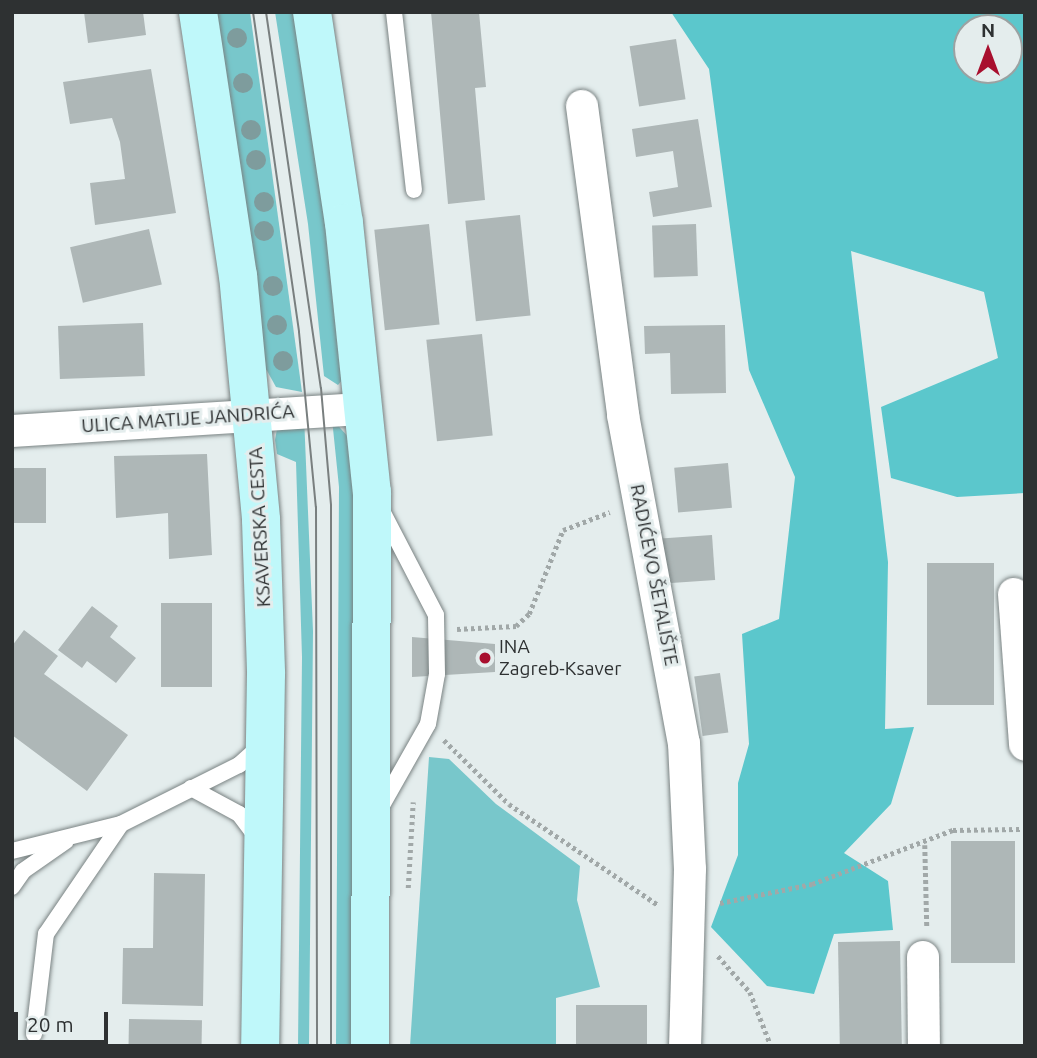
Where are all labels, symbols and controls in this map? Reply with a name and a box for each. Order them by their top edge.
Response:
north arrow [953,14,1023,84]
text: N [981,19,995,41]
street label: ULICA MATIJE JANDRIĆA [81,400,295,438]
street label: KSAVERSKA CESTA [244,446,276,608]
street label: RADIĆEVO ŠETALIŠTE [625,482,683,668]
place label: INA Zagreb-Ksaver [499,636,622,680]
marker: INA Zagreb-Ksaver [477,650,493,666]
scale bar [18,998,112,1042]
text: 20 m [27,1012,74,1036]

